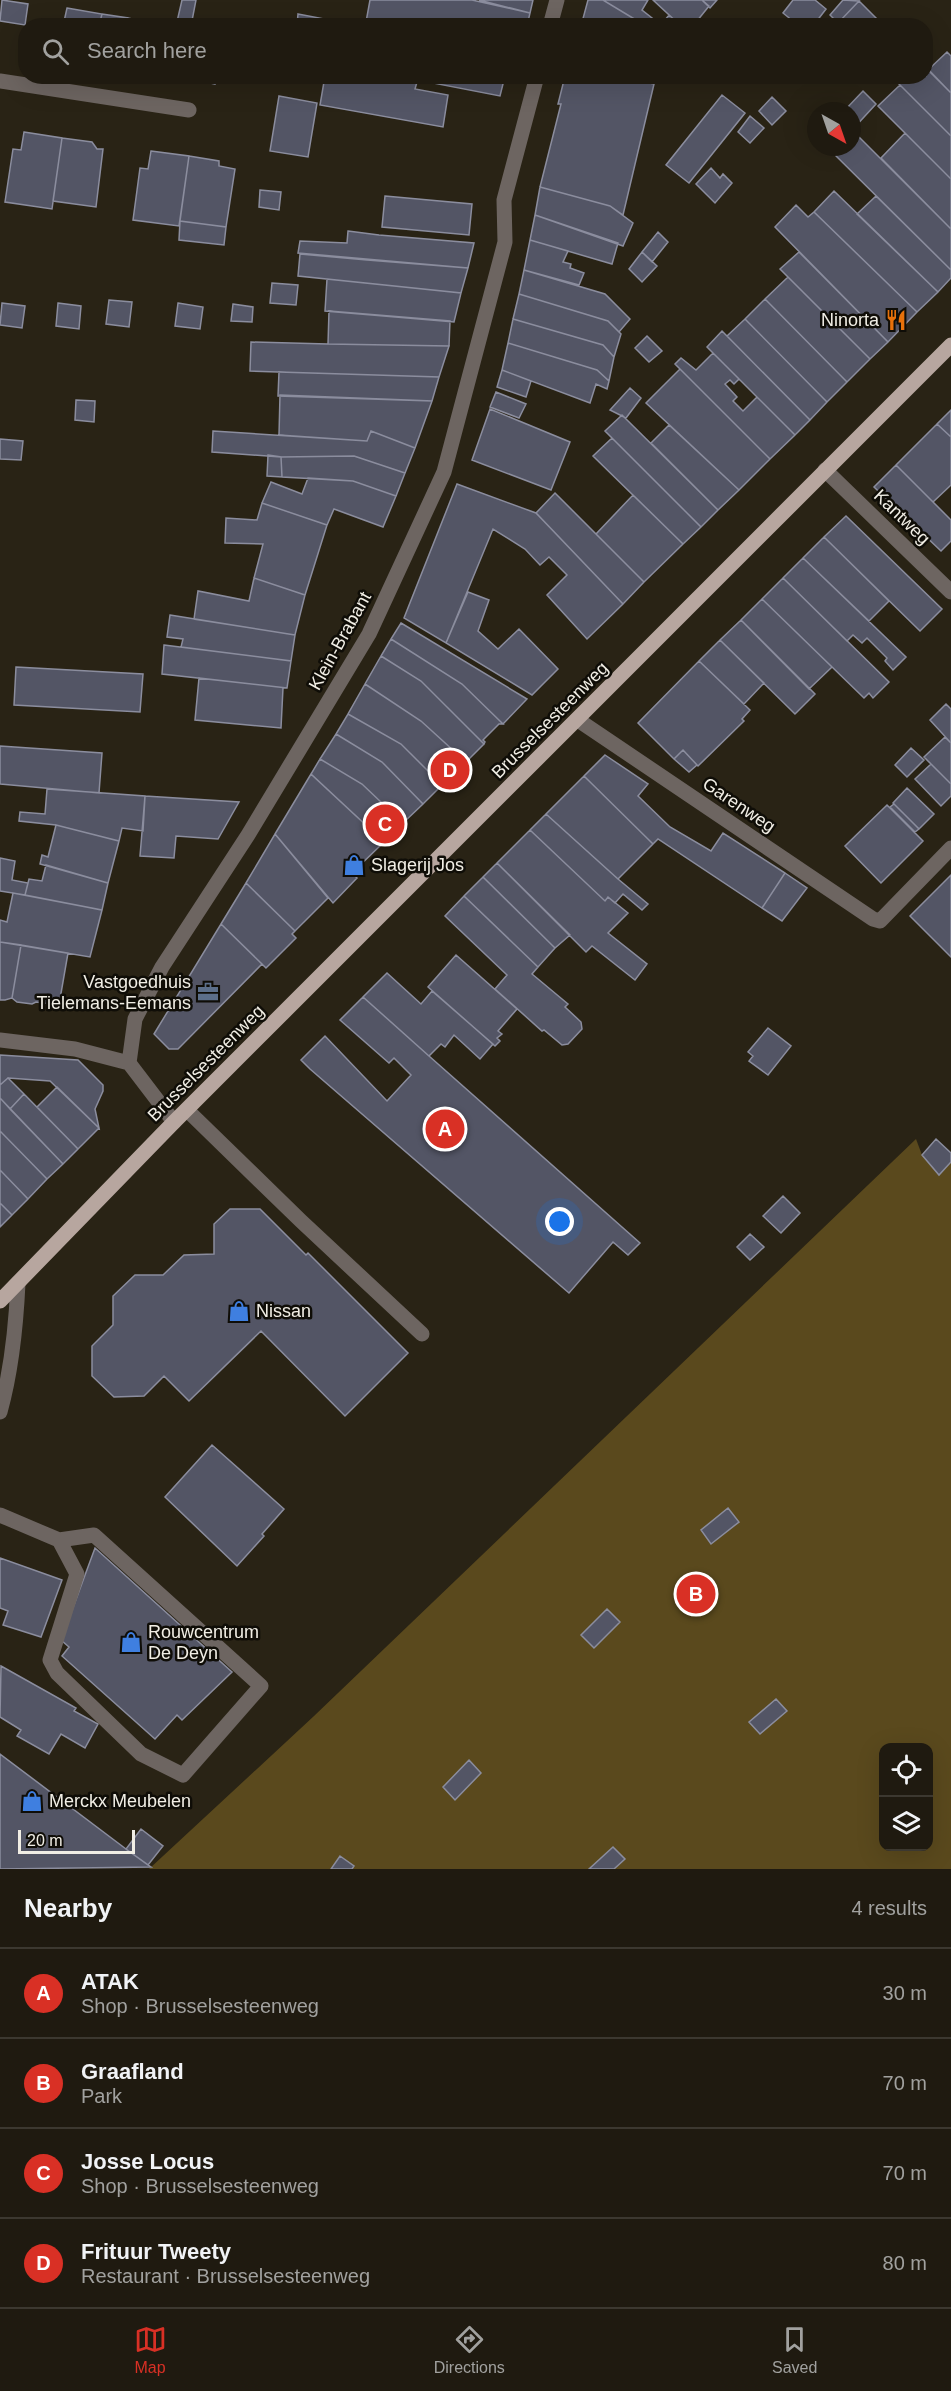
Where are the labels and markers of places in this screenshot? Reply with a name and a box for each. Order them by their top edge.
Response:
restaurant icon: Ninorta [884,308,908,332]
place label: Ninorta [821,310,880,330]
pin: D [430,748,470,792]
pin: C [366,802,404,846]
shop icon: Slagerij Jos [342,853,366,877]
place label: Slagerij Jos [371,855,464,875]
place label: Vastgoedhuis Tielemans-Eemans [37,972,191,1013]
office icon: Vastgoedhuis Tielemans-Eemans [196,980,220,1004]
pin: A [426,1106,464,1152]
shop icon: Nissan [227,1299,251,1323]
place label: Nissan [256,1301,311,1321]
pin: B [676,1572,716,1616]
place label: Rouwcentrum De Deyn [148,1622,259,1663]
shop icon: Rouwcentrum De Deyn [119,1630,143,1654]
shop icon: Merckx Meubelen [20,1789,44,1813]
place label: Merckx Meubelen [49,1791,191,1811]

